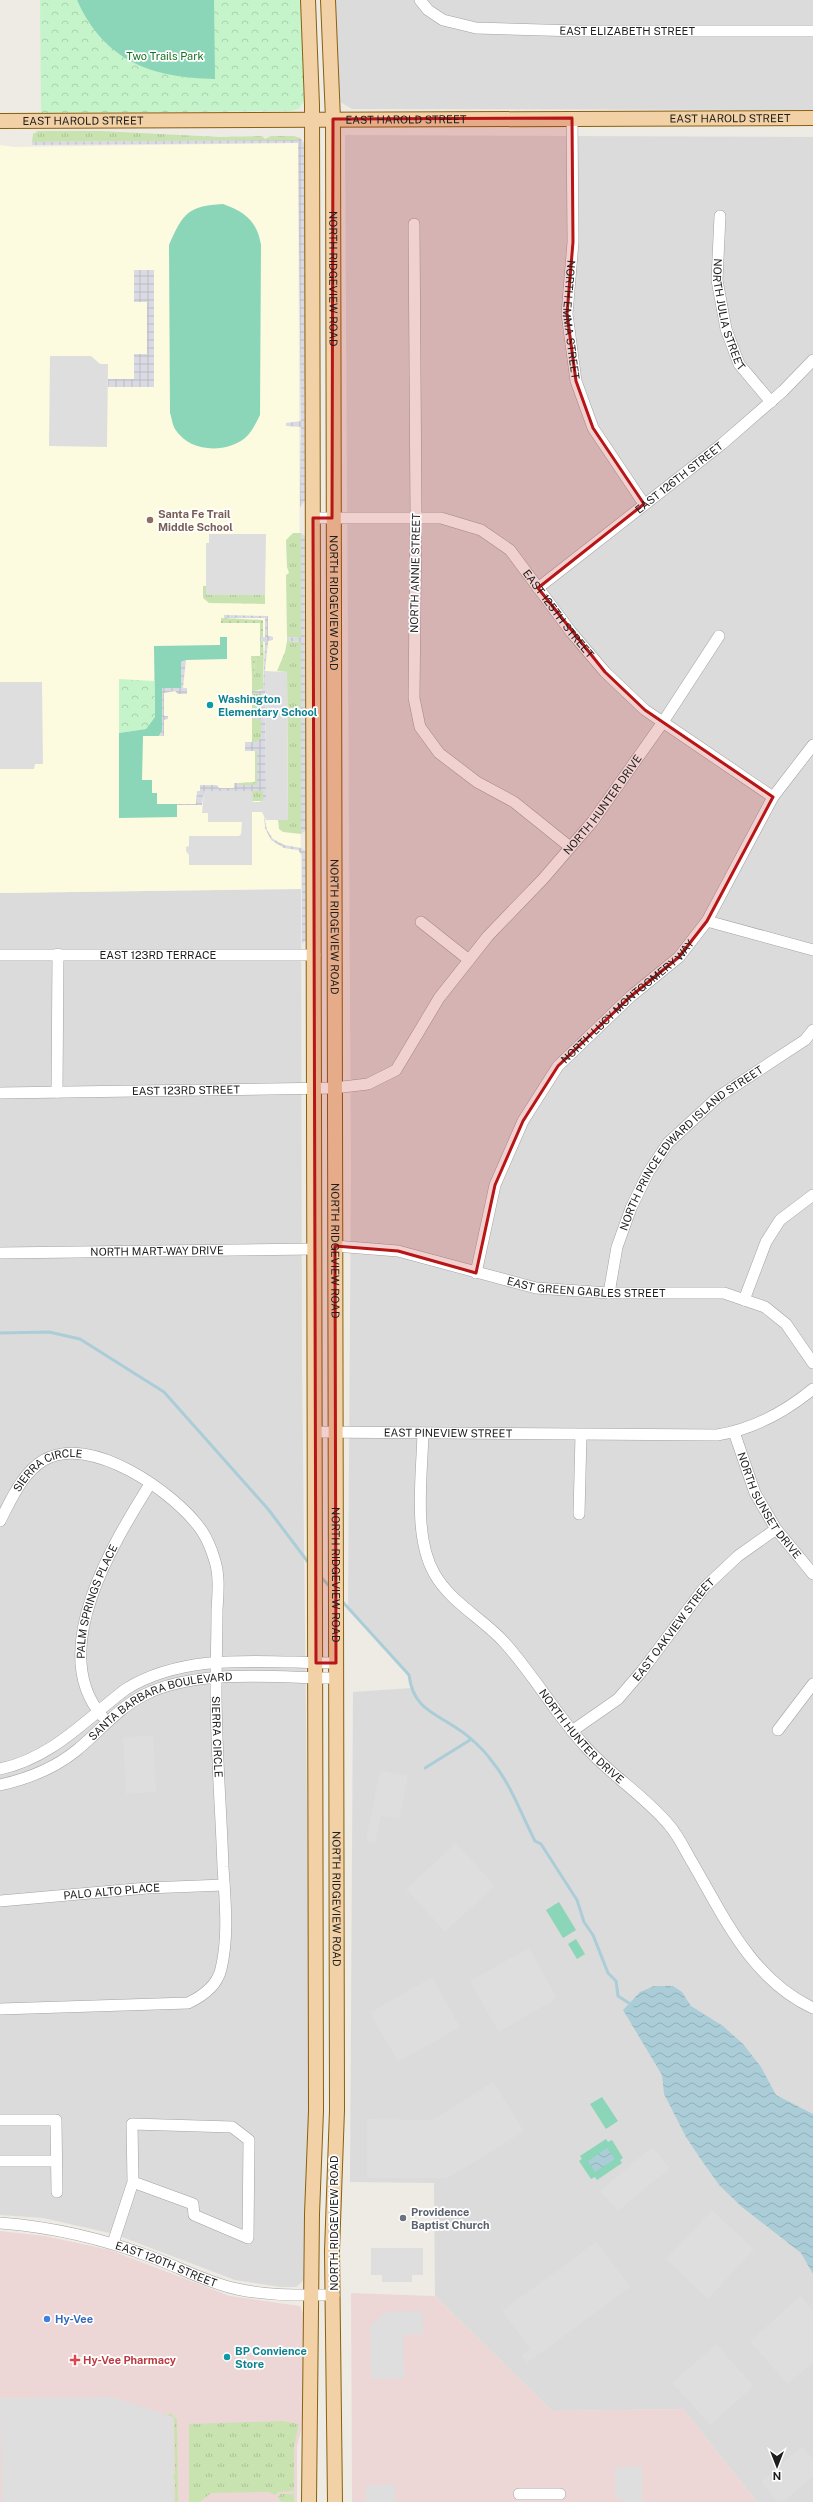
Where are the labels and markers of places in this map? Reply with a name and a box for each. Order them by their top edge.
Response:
place label: Santa Fe Trail Middle School [158,508,233,533]
marker: Santa Fe Trail Middle School [145,515,155,525]
place label: Washington Elementary School [218,693,318,718]
marker: Washington Elementary School [205,700,215,710]
place label: Providence Baptist Church [411,2206,490,2231]
marker: Providence Baptist Church [398,2213,408,2223]
place label: Hy-Vee [55,2313,93,2325]
marker: Hy-Vee [42,2314,52,2324]
place label: BP Convience Store [235,2345,307,2370]
marker: BP Convience Store [222,2352,232,2362]
place label: Hy-Vee Pharmacy [83,2354,177,2366]
marker: Hy-Vee Pharmacy [70,2355,80,2365]

